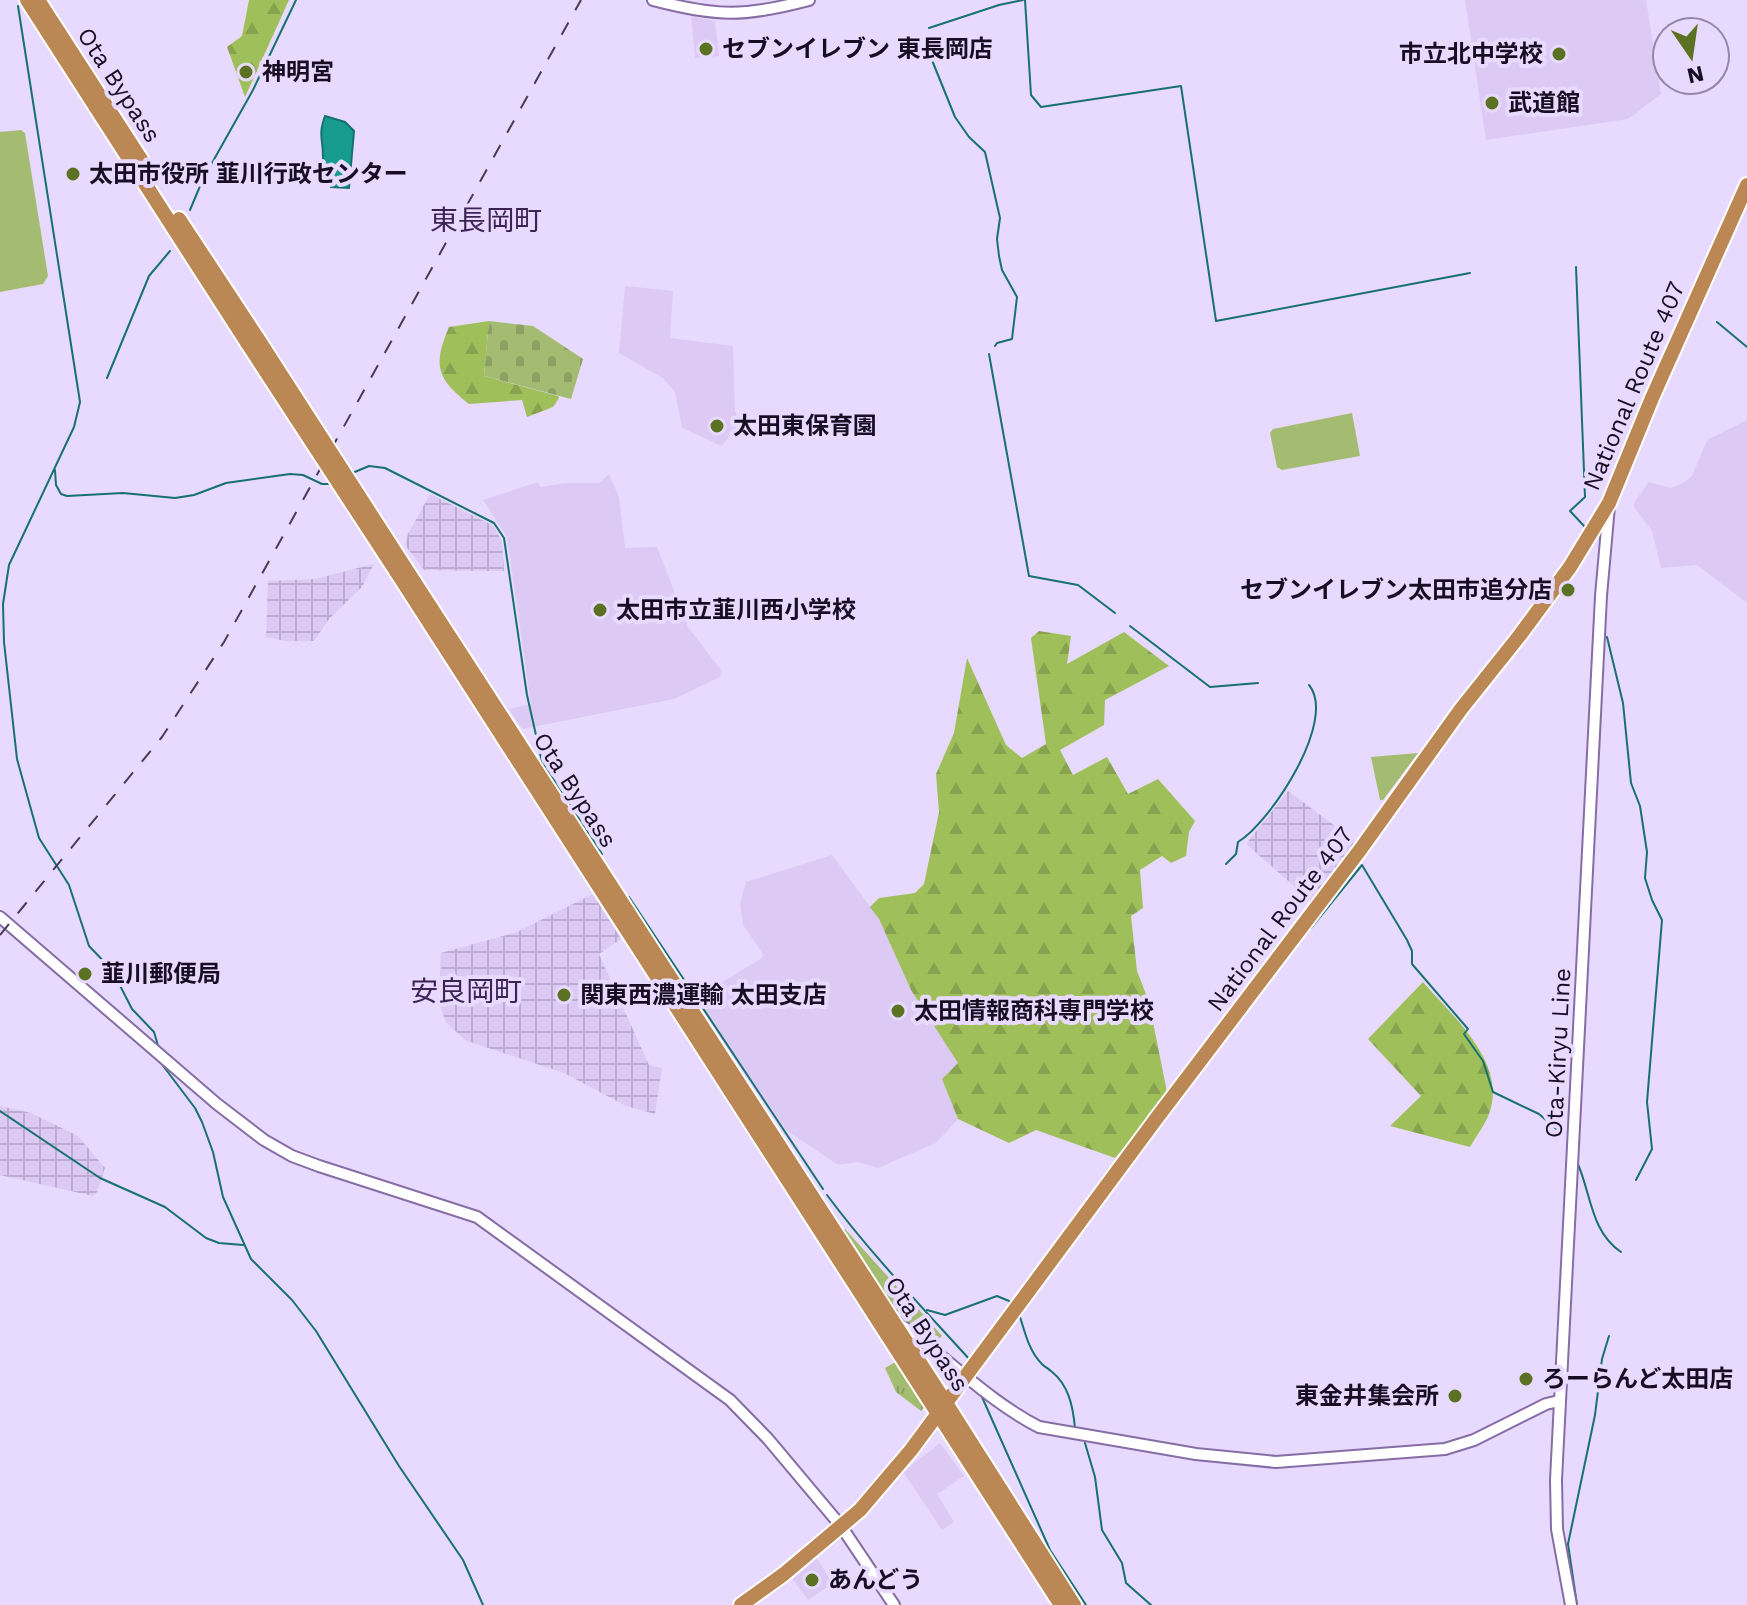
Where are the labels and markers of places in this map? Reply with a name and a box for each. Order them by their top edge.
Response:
place label: セブンイレブン 東長岡店 [722,35,993,63]
marker: セブンイレブン 東長岡店 [697,40,715,58]
place label: 市立北中学校 [1399,40,1543,68]
marker: 市立北中学校 [1550,45,1568,63]
place label: 神明宮 [262,58,334,86]
marker: 神明宮 [237,63,255,81]
place label: 武道館 [1508,89,1580,117]
marker: 武道館 [1483,94,1501,112]
place label: 太田市役所 韮川行政センター [89,160,408,188]
marker: 太田市役所 韮川行政センター [64,165,82,183]
place label: 太田東保育園 [733,412,877,440]
marker: 太田東保育園 [708,417,726,435]
place label: セブンイレブン太田市追分店 [1240,576,1552,604]
marker: セブンイレブン太田市追分店 [1559,581,1577,599]
place label: 太田市立韮川西小学校 [616,596,856,624]
marker: 太田市立韮川西小学校 [591,601,609,619]
place label: 韮川郵便局 [101,960,221,988]
marker: 韮川郵便局 [76,965,94,983]
place label: 関東西濃運輸 太田支店 [580,981,827,1009]
marker: 関東西濃運輸 太田支店 [555,986,573,1004]
place label: 太田情報商科専門学校 [914,997,1154,1025]
marker: 太田情報商科専門学校 [889,1002,907,1020]
place label: ろーらんど太田店 [1542,1365,1733,1393]
marker: ろーらんど太田店 [1517,1370,1535,1388]
place label: 東金井集会所 [1295,1382,1439,1410]
marker: 東金井集会所 [1446,1387,1464,1405]
place label: あんどう [828,1566,923,1594]
marker: あんどう [803,1571,821,1589]

